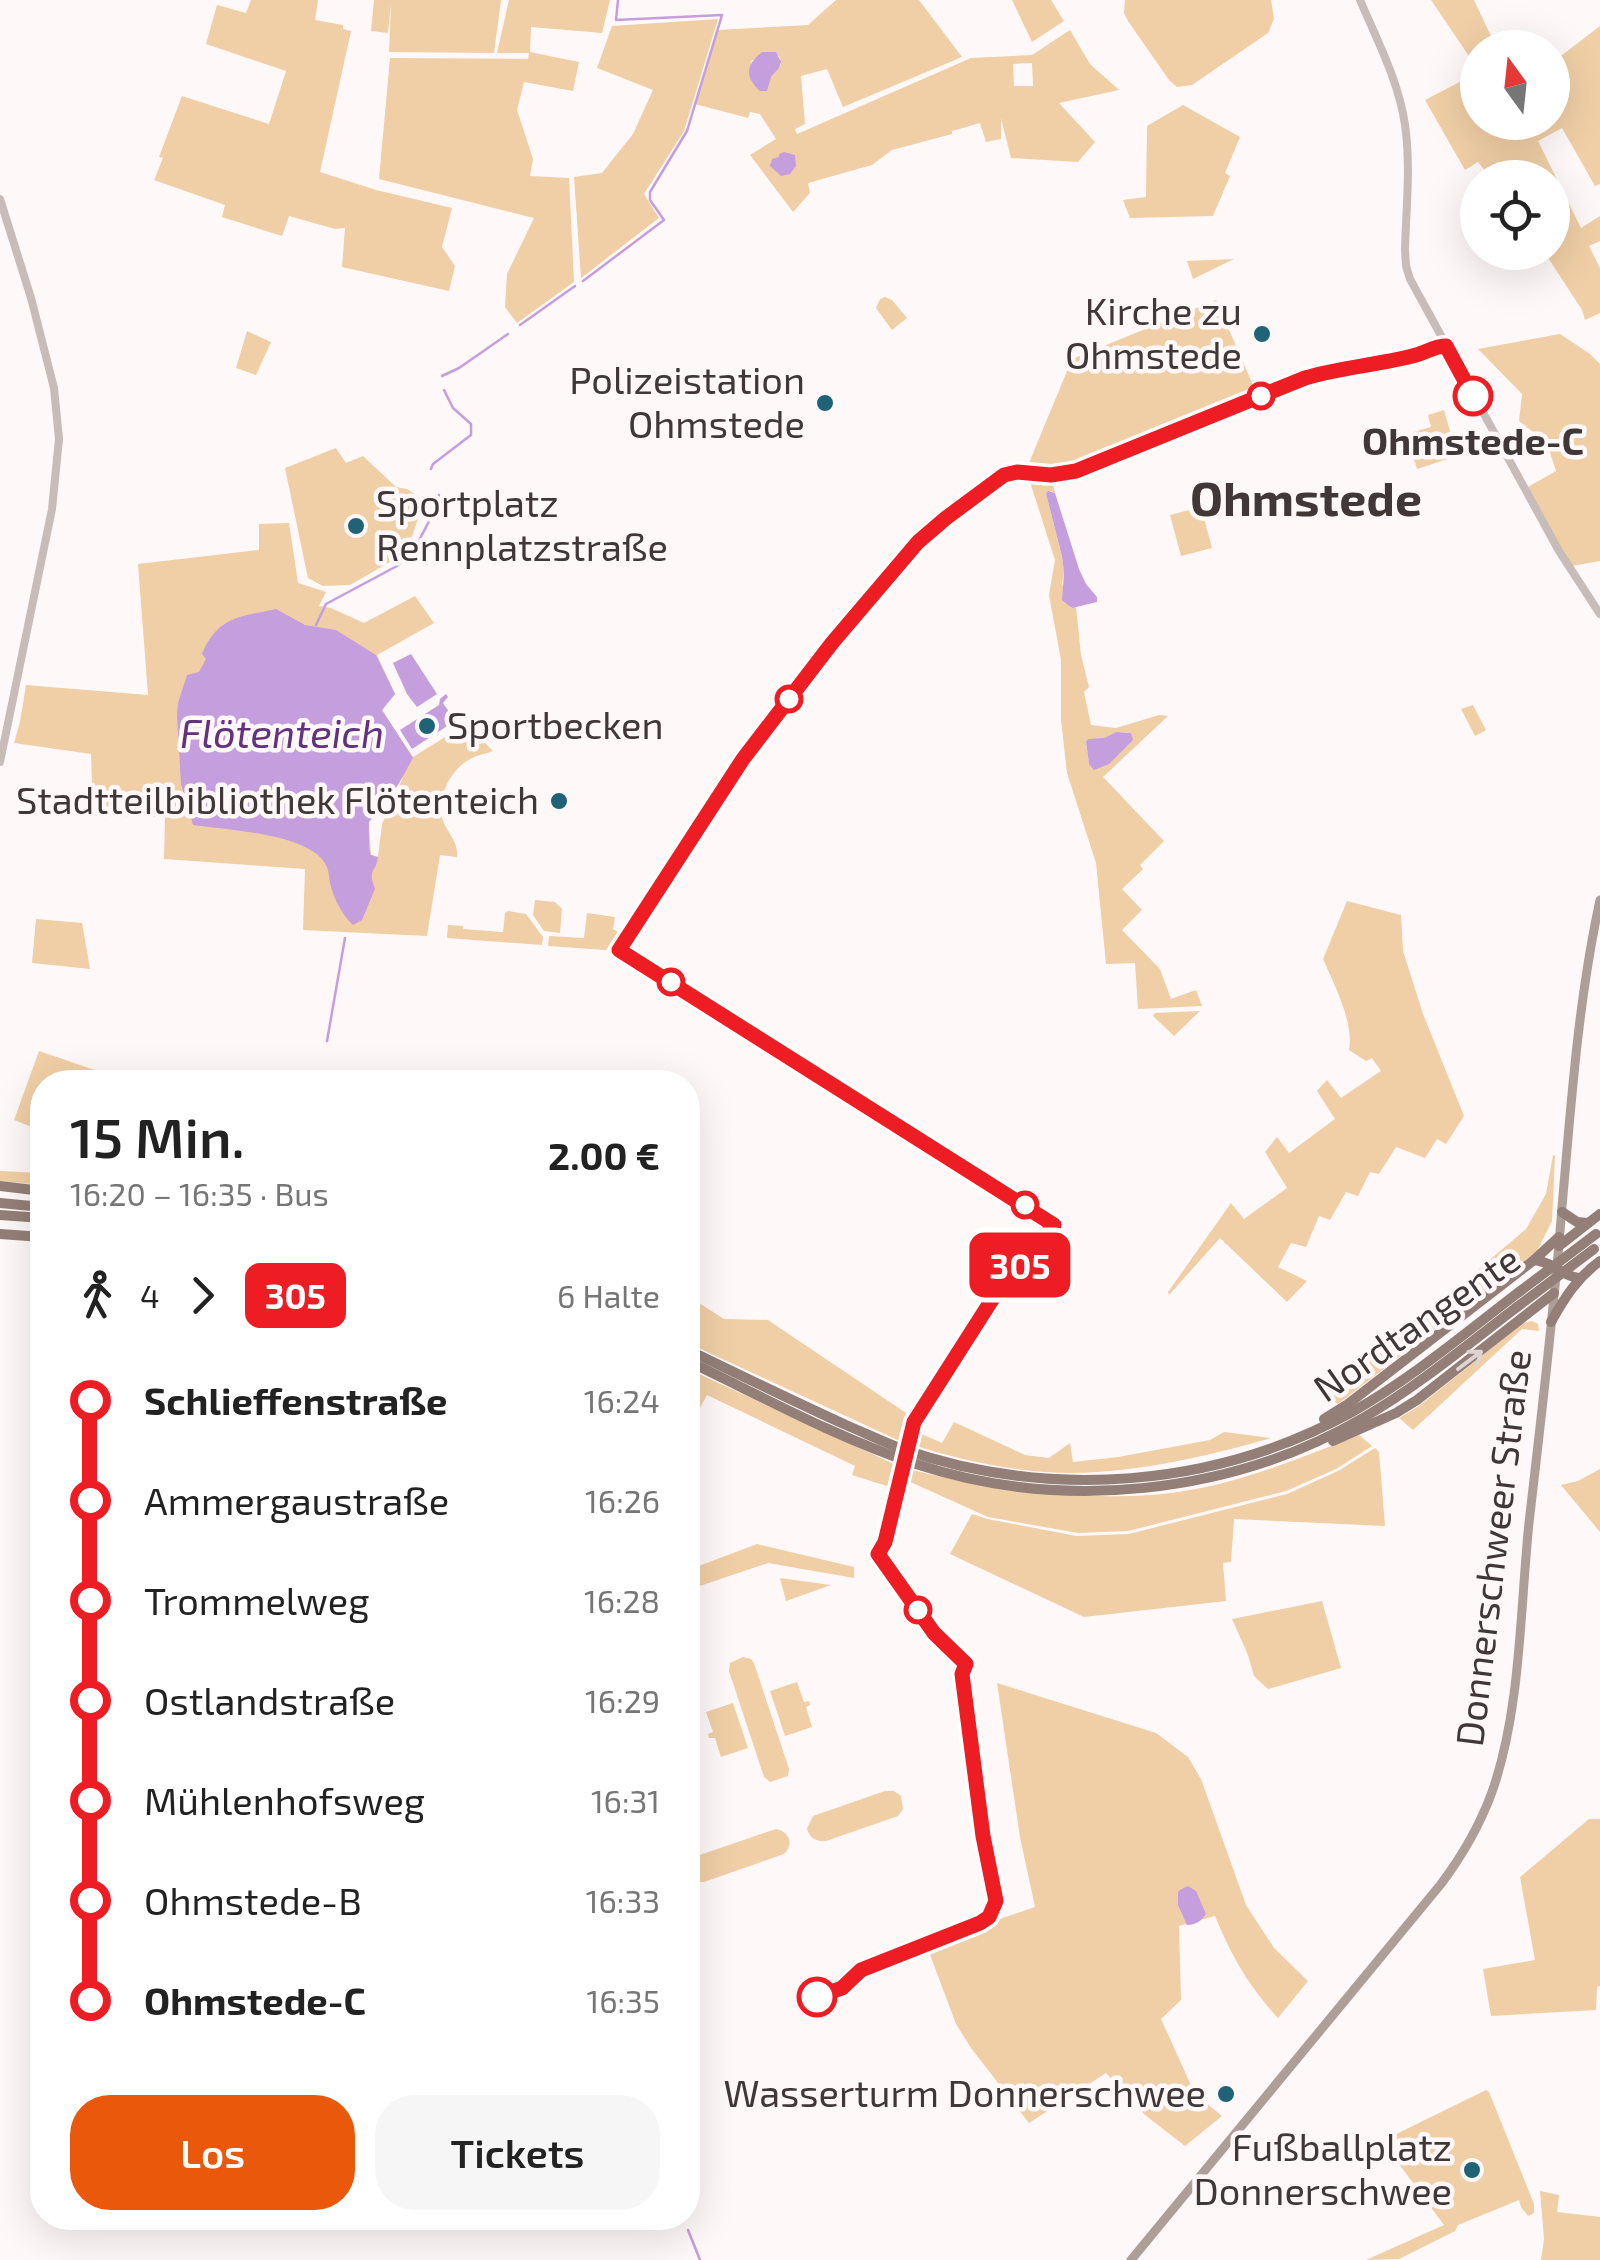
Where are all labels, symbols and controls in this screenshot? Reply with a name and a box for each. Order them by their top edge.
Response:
north arrow [1460,30,1570,140]
map controls [1460,30,1570,270]
button: locate [1460,160,1570,270]
place label: Kirche zu Ohmstede [1065,287,1242,377]
marker: Kirche zu Ohmstede [1251,323,1273,345]
place label: Polizeistation Ohmstede [569,356,805,446]
marker: Ohmstede-C [1454,377,1492,415]
unlabelled marker [1248,383,1274,409]
marker: Polizeistation Ohmstede [814,392,836,414]
place label: Ohmstede-C [1362,417,1584,463]
district label: Ohmstede [1190,468,1422,526]
place label: Sportplatz Rennplatzstraße [376,479,668,569]
marker: Sportplatz Rennplatzstraße [345,515,367,537]
unlabelled marker [776,686,802,712]
place label: Sportbecken [447,701,664,747]
water label: Flötenteich [180,708,384,756]
marker: Sportbecken [416,715,438,737]
place label: Stadtteilbibliothek Flötenteich [16,776,539,822]
marker: Stadtteilbibliothek Flötenteich [548,790,570,812]
unlabelled marker [658,969,684,995]
text: 15 Min. [70,1103,245,1169]
text: 2.00 € [548,1132,660,1178]
text: 16:20 – 16:35 · Bus [70,1174,329,1212]
unlabelled marker [1012,1192,1038,1218]
line badge: 305 [962,1232,1078,1298]
street label: Nordtangente [1304,1234,1528,1410]
text: 305 [989,1244,1051,1286]
icon: walk [70,1268,125,1323]
icon: forward [175,1268,230,1323]
text: 305 [265,1274,326,1316]
text: 4 [140,1276,160,1314]
text: 6 Halte [557,1276,660,1314]
street label: Donnerschweer Straße [1445,1347,1539,1749]
one-way arrow [1456,1349,1483,1370]
text: Schlieffenstraße [144,1377,447,1423]
text: 16:24 [584,1381,660,1419]
text: Ammergaustraße [144,1477,449,1523]
text: 16:26 [585,1481,660,1519]
text: Trommelweg [144,1577,369,1623]
text: 16:28 [584,1581,660,1619]
unlabelled marker [905,1597,931,1623]
text: Ostlandstraße [144,1677,395,1723]
text: 16:29 [585,1681,660,1719]
text: Mühlenhofsweg [144,1777,425,1823]
text: 16:31 [591,1781,660,1819]
text: Ohmstede-B [144,1877,362,1923]
text: 16:33 [586,1881,660,1919]
text: Ohmstede-C [144,1977,366,2023]
unlabelled marker [798,1978,836,2016]
text: 16:35 [586,1981,660,2019]
place label: Wasserturm Donnerschwee [724,2069,1206,2115]
marker: Wasserturm Donnerschwee [1215,2083,1237,2105]
button: Los [70,2095,355,2210]
button: Tickets [375,2095,660,2210]
place label: Fußballplatz Donnerschwee [1193,2123,1452,2213]
marker: Fußballplatz Donnerschwee [1461,2159,1483,2181]

